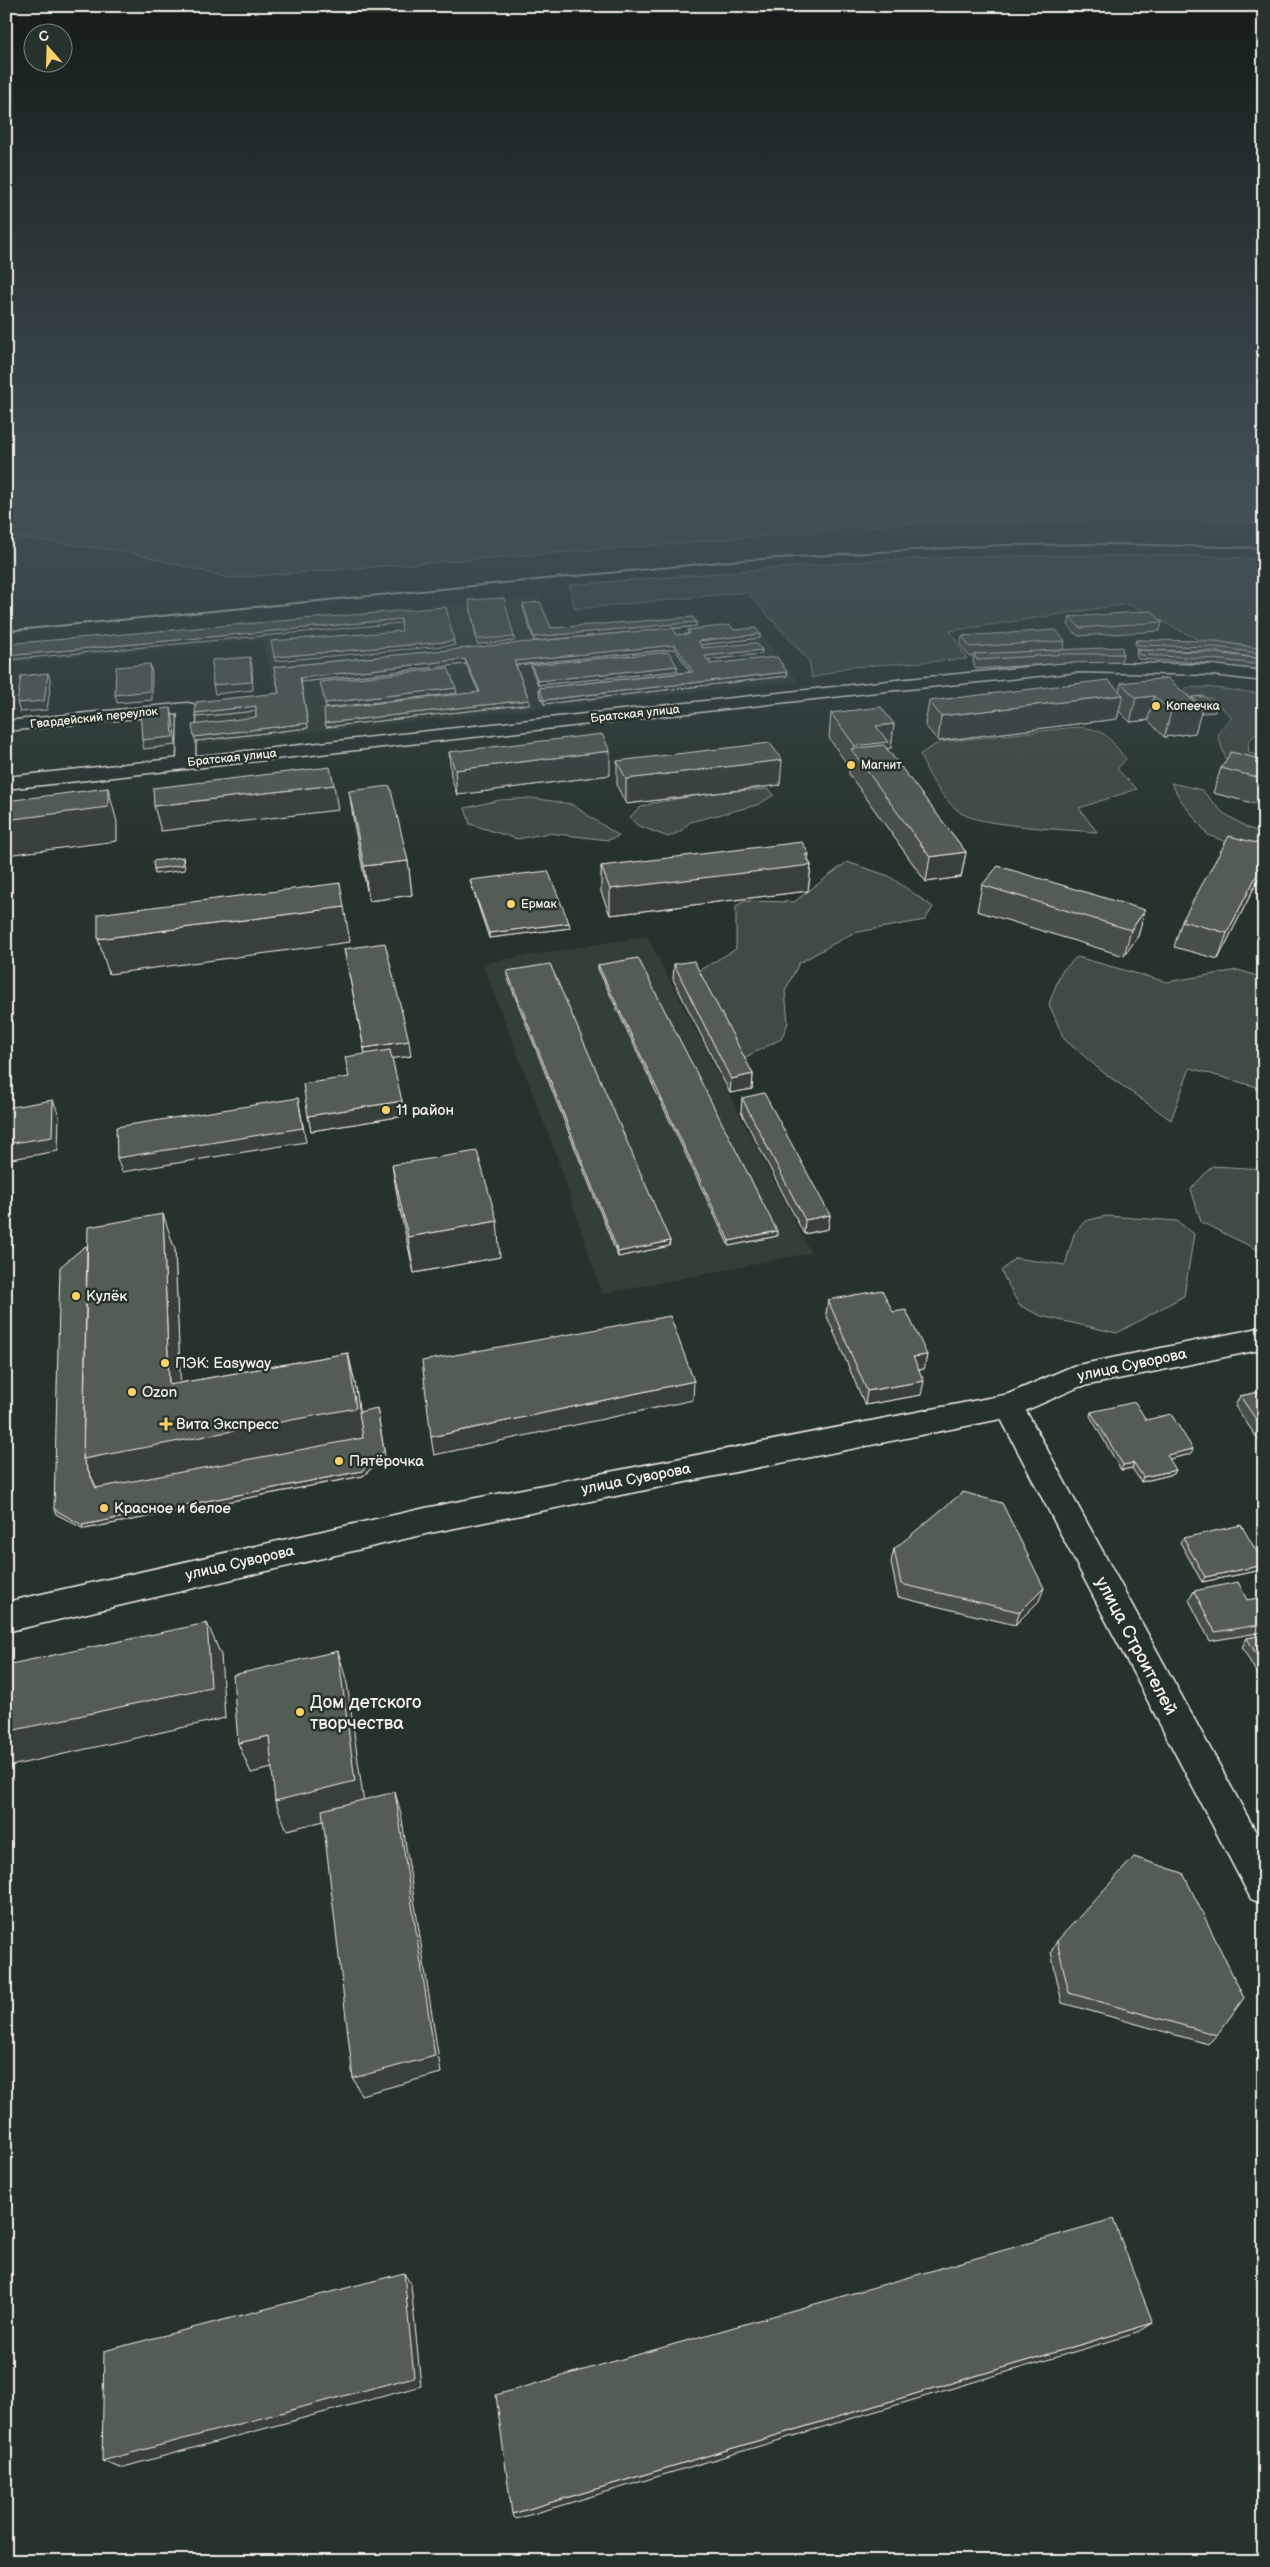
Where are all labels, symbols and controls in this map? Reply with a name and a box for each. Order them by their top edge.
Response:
north arrow [22,22,72,72]
text: С [36,27,51,46]
place label: Копеечка [1166,699,1220,714]
marker: Копеечка [1150,700,1162,712]
street label: Братская улица [590,702,680,726]
street label: Гвардейский переулок [29,704,159,732]
street label: Братская улица [187,746,277,770]
place label: Магнит [861,758,902,773]
marker: Магнит [845,759,857,771]
place label: Ермак [521,897,558,912]
marker: Ермак [505,898,517,910]
place label: 11 район [396,1101,454,1120]
marker: 11 район [380,1104,392,1116]
place label: Кулёк [86,1287,127,1306]
marker: Кулёк [70,1290,82,1302]
street label: улица Суворова [1076,1344,1189,1386]
place label: ПЭК: Easyway [175,1354,271,1373]
marker: ПЭК: Easyway [159,1357,171,1369]
place label: Ozon [142,1383,177,1402]
marker: Ozon [126,1386,138,1398]
place label: Вита Экспресс [176,1415,280,1434]
marker: Вита Экспресс [160,1418,172,1430]
place label: Пятёрочка [349,1452,424,1471]
marker: Пятёрочка [333,1455,345,1467]
street label: улица Суворова [580,1459,693,1499]
place label: Красное и белое [114,1499,231,1518]
marker: Красное и белое [98,1502,110,1514]
street label: улица Суворова [184,1541,296,1585]
street label: улица Строителей [1091,1573,1181,1719]
place label: Дом детского творчества [310,1692,421,1734]
marker: Дом детского творчества [294,1706,306,1718]

